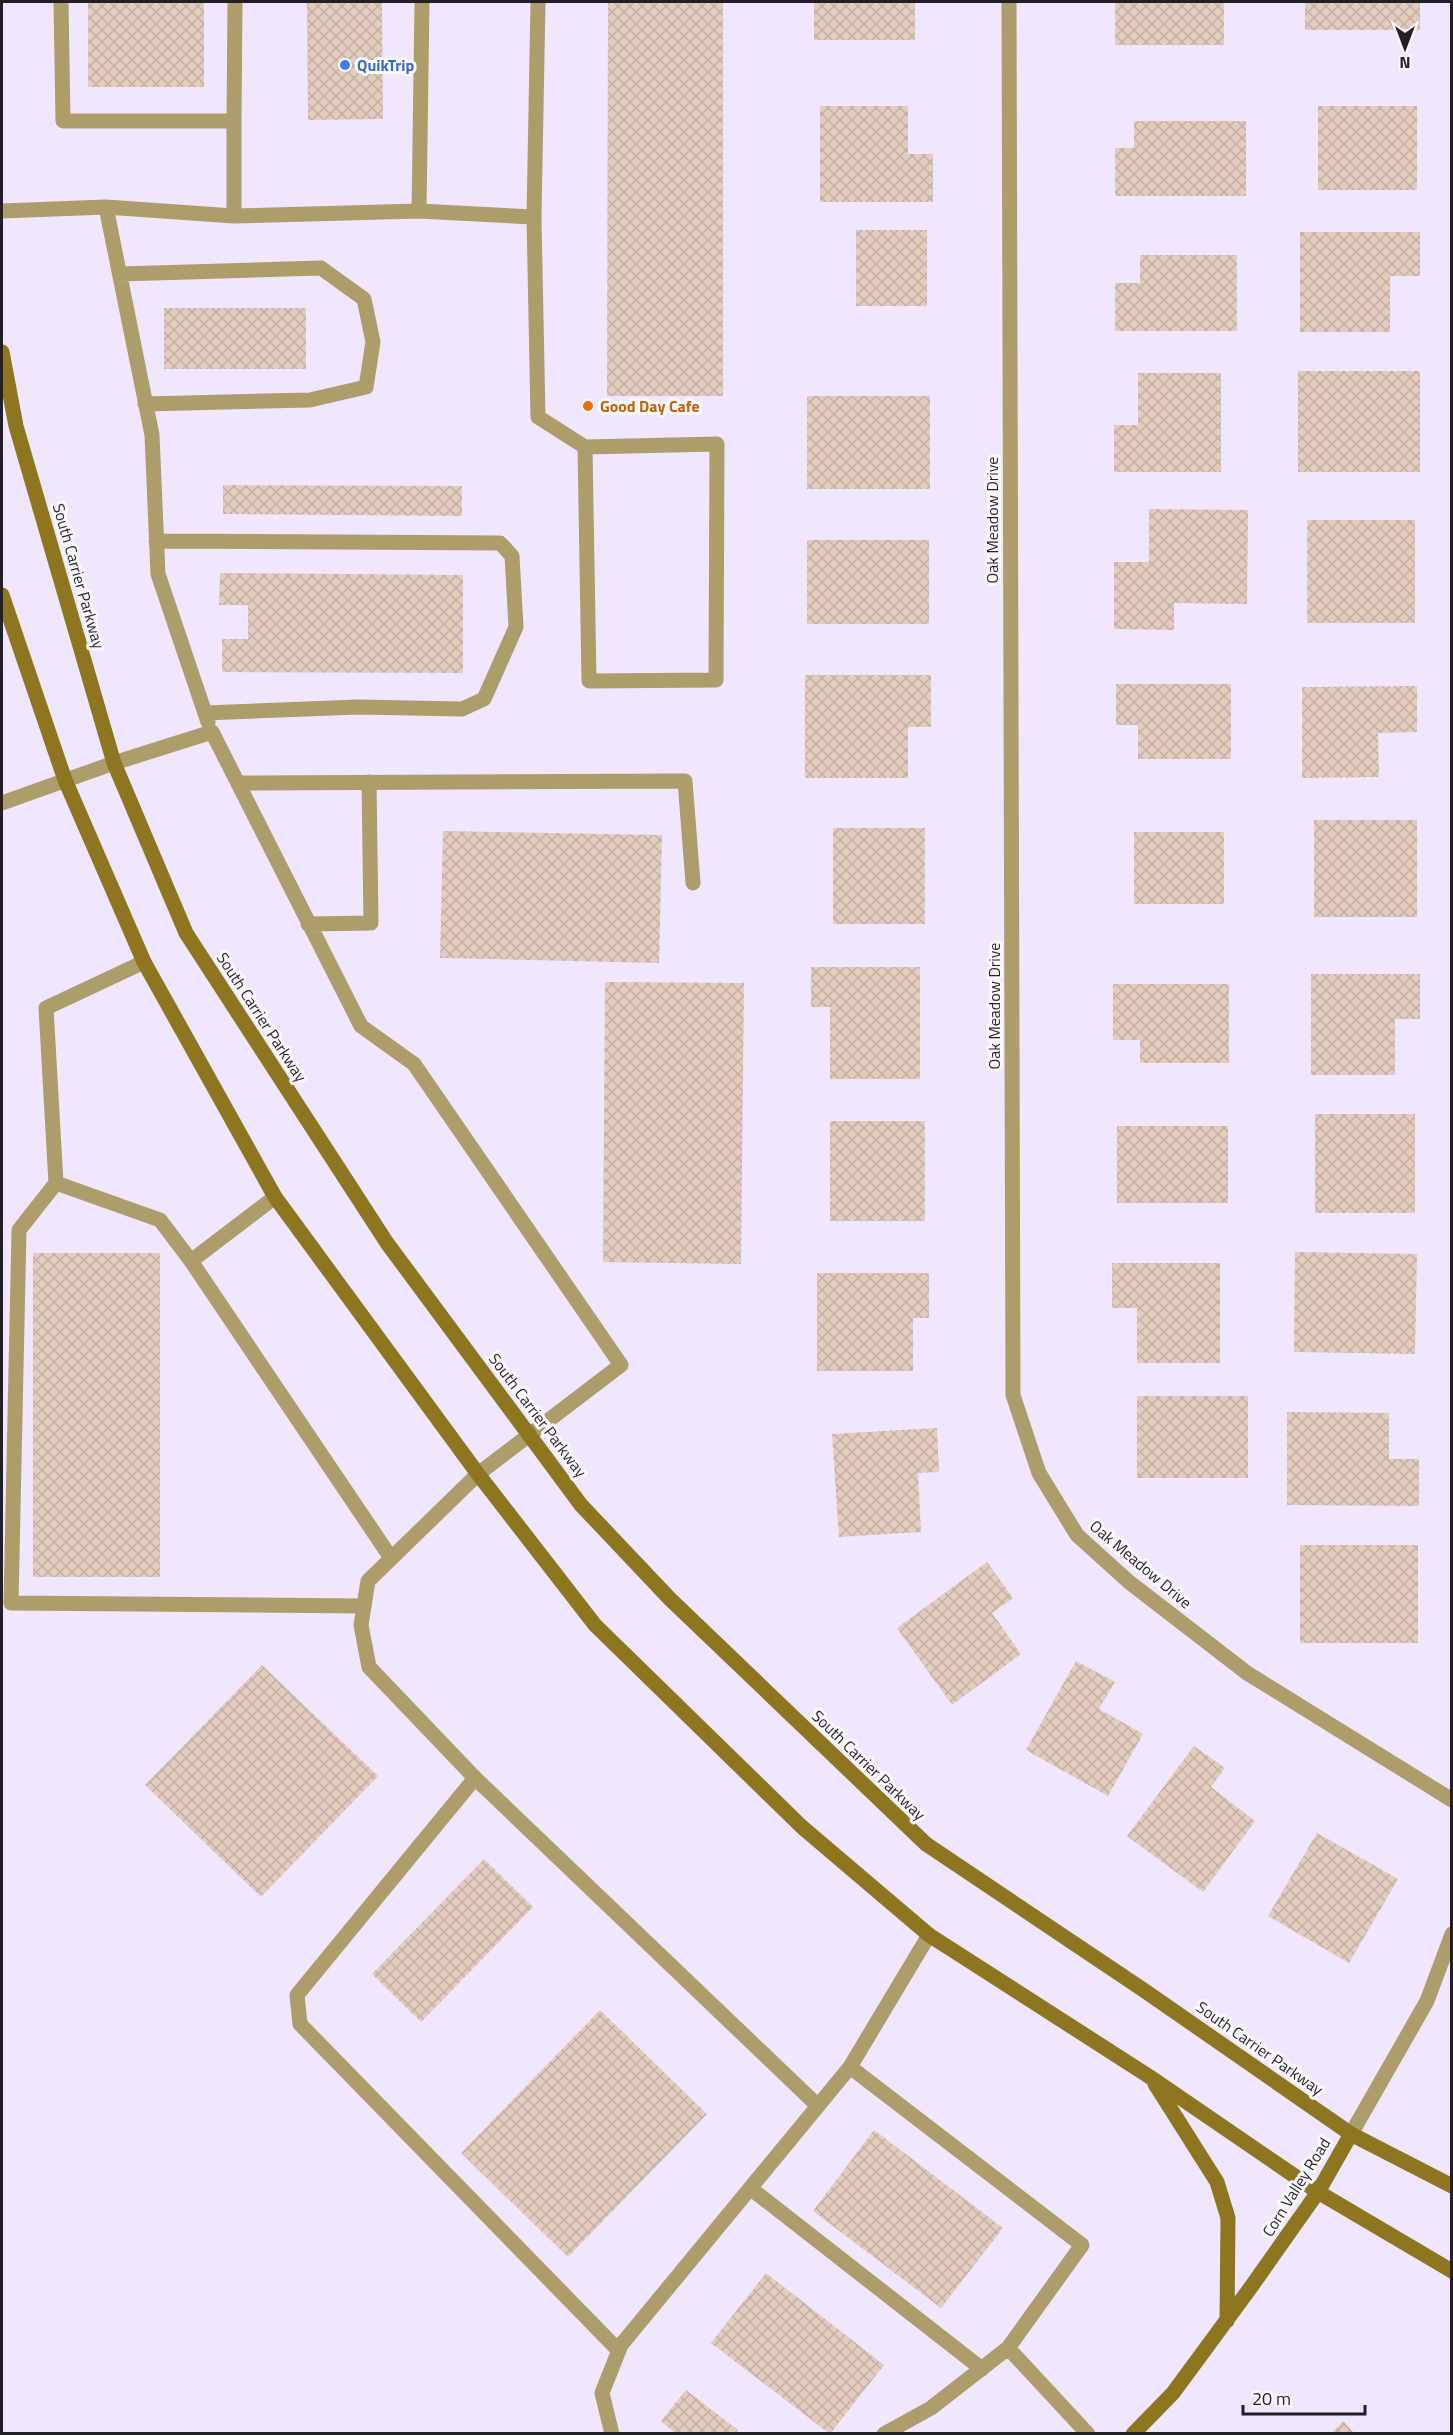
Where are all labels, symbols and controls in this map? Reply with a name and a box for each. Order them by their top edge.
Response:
north arrow [1375,18,1435,78]
text: N [1399,51,1411,75]
place label: QuikTrip [357,53,414,77]
marker: QuikTrip [338,58,352,72]
place label: Good Day Cafe [600,394,700,418]
marker: Good Day Cafe [581,399,595,413]
street label: Oak Meadow Drive [980,457,1004,583]
street label: South Carrier Parkway [47,501,111,652]
street label: Oak Meadow Drive [982,943,1006,1069]
street label: South Carrier Parkway [211,947,313,1087]
street label: South Carrier Parkway [483,1348,593,1482]
street label: Oak Meadow Drive [1085,1514,1197,1614]
street label: South Carrier Parkway [807,1704,932,1826]
street label: South Carrier Parkway [1192,1995,1329,2101]
street label: Corn Valley Road [1256,2133,1336,2241]
scale bar [1243,2378,1364,2416]
text: 20 m [1252,2385,1291,2412]

